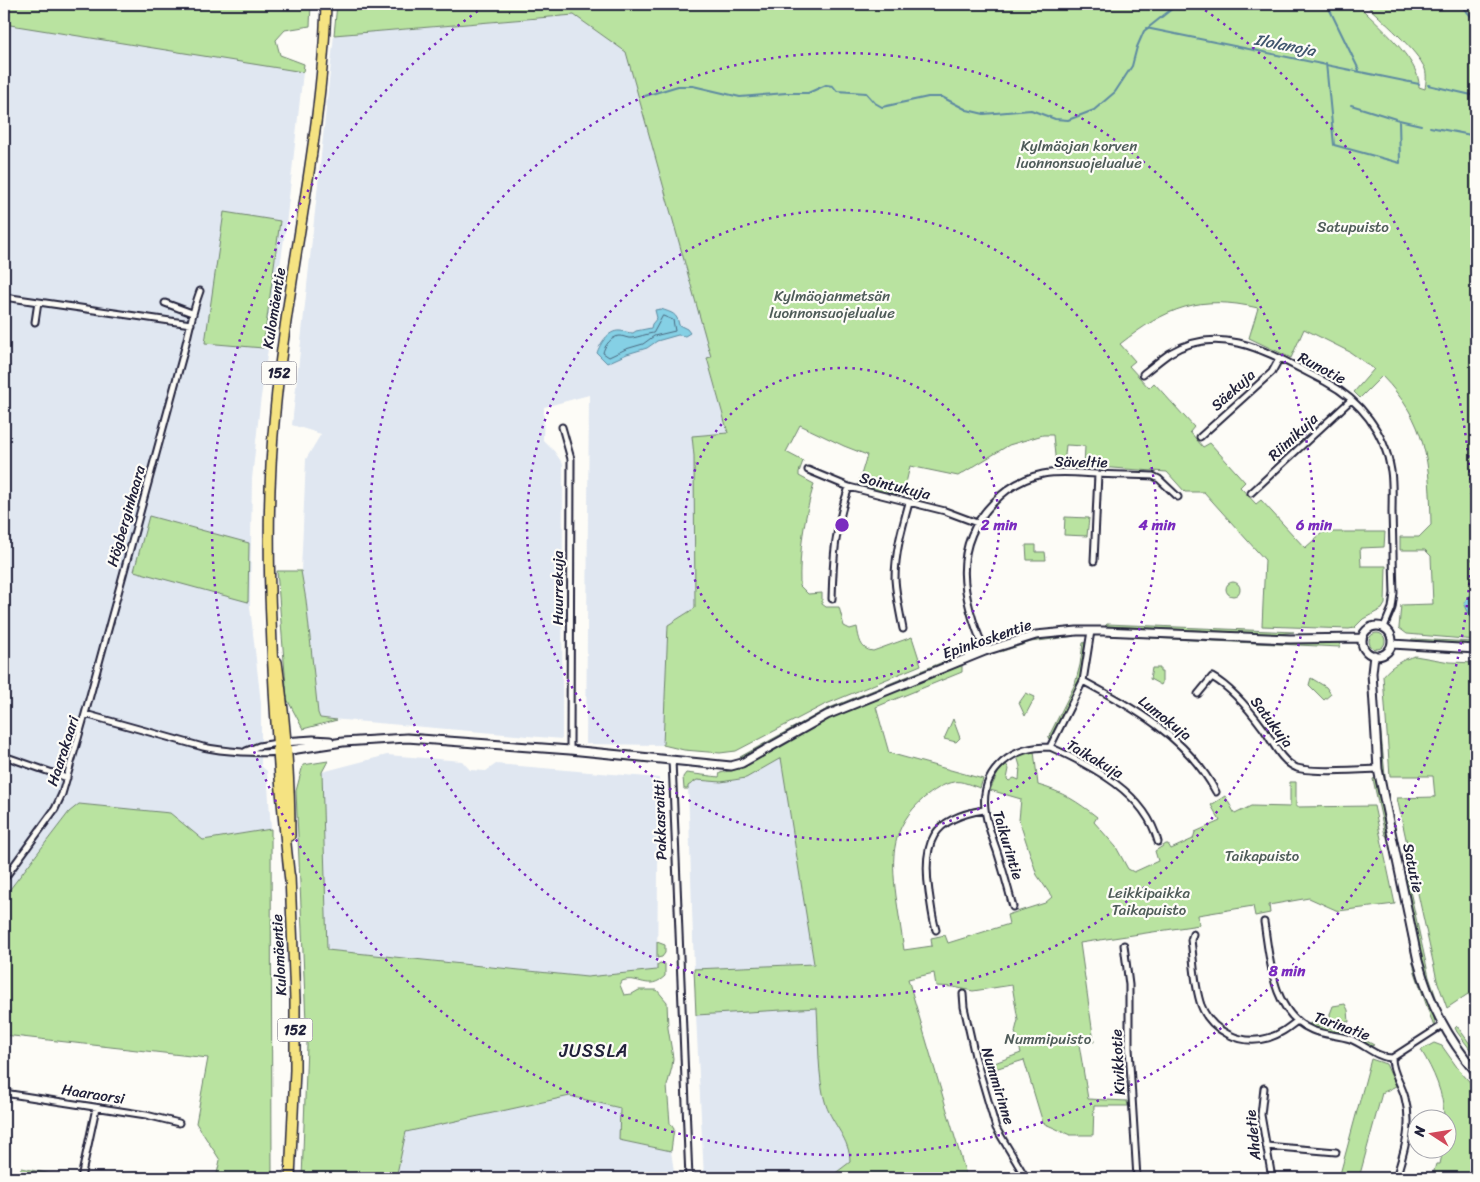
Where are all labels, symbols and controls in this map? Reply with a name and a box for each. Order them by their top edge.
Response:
water label: Ilolanoja [1251,25,1320,65]
park label: Kylmäojan korven luonnonsuojelualue [1016,133,1142,176]
park label: Satupuisto [1317,214,1389,240]
street label: Kulomäentie [255,265,293,350]
park label: Kylmäojanmetsän luonnonsuojelualue [769,283,895,326]
street label: Runotie [1293,344,1351,392]
road number: 152 [262,362,296,384]
street label: Säekuja [1205,362,1262,417]
street label: Riimikuja [1262,406,1324,467]
street label: Säveltie [1054,449,1108,475]
street label: Högberginhaara [99,462,153,570]
street label: Sointukuja [857,465,934,507]
text: 2 min [980,512,1018,538]
text: 4 min [1137,512,1176,538]
text: 6 min [1295,512,1333,538]
centre of rings [833,516,851,534]
street label: Huurrekuja [545,550,571,625]
street label: Epinkoskentie [939,612,1035,666]
street label: Lumokuja [1133,689,1198,748]
street label: Satukuja [1244,690,1301,754]
street label: Haarakaari [39,712,87,790]
street label: Taikakuja [1062,732,1129,786]
street label: Pakkasraitti [646,778,674,861]
street label: Taikurintie [985,807,1031,883]
street label: Satutie [1395,841,1431,895]
park label: Taikapuisto [1225,843,1300,869]
park label: Leikkipaikka Taikapuisto [1108,880,1190,923]
street label: Kulomäentie [264,913,294,997]
text: 8 min [1268,958,1306,984]
street label: Tarinatie [1310,1004,1374,1048]
road number: 152 [278,1018,312,1042]
park label: Nummipuisto [1005,1026,1092,1052]
street label: Kivikkotie [1103,1028,1133,1096]
district label: JUSSLA [558,1035,629,1067]
street label: Nummirinne [974,1044,1022,1128]
street label: Haaraorsi [60,1076,127,1112]
street label: Ahdetie [1237,1108,1269,1163]
north arrow [1408,1110,1458,1160]
text: N [1406,1124,1433,1140]

